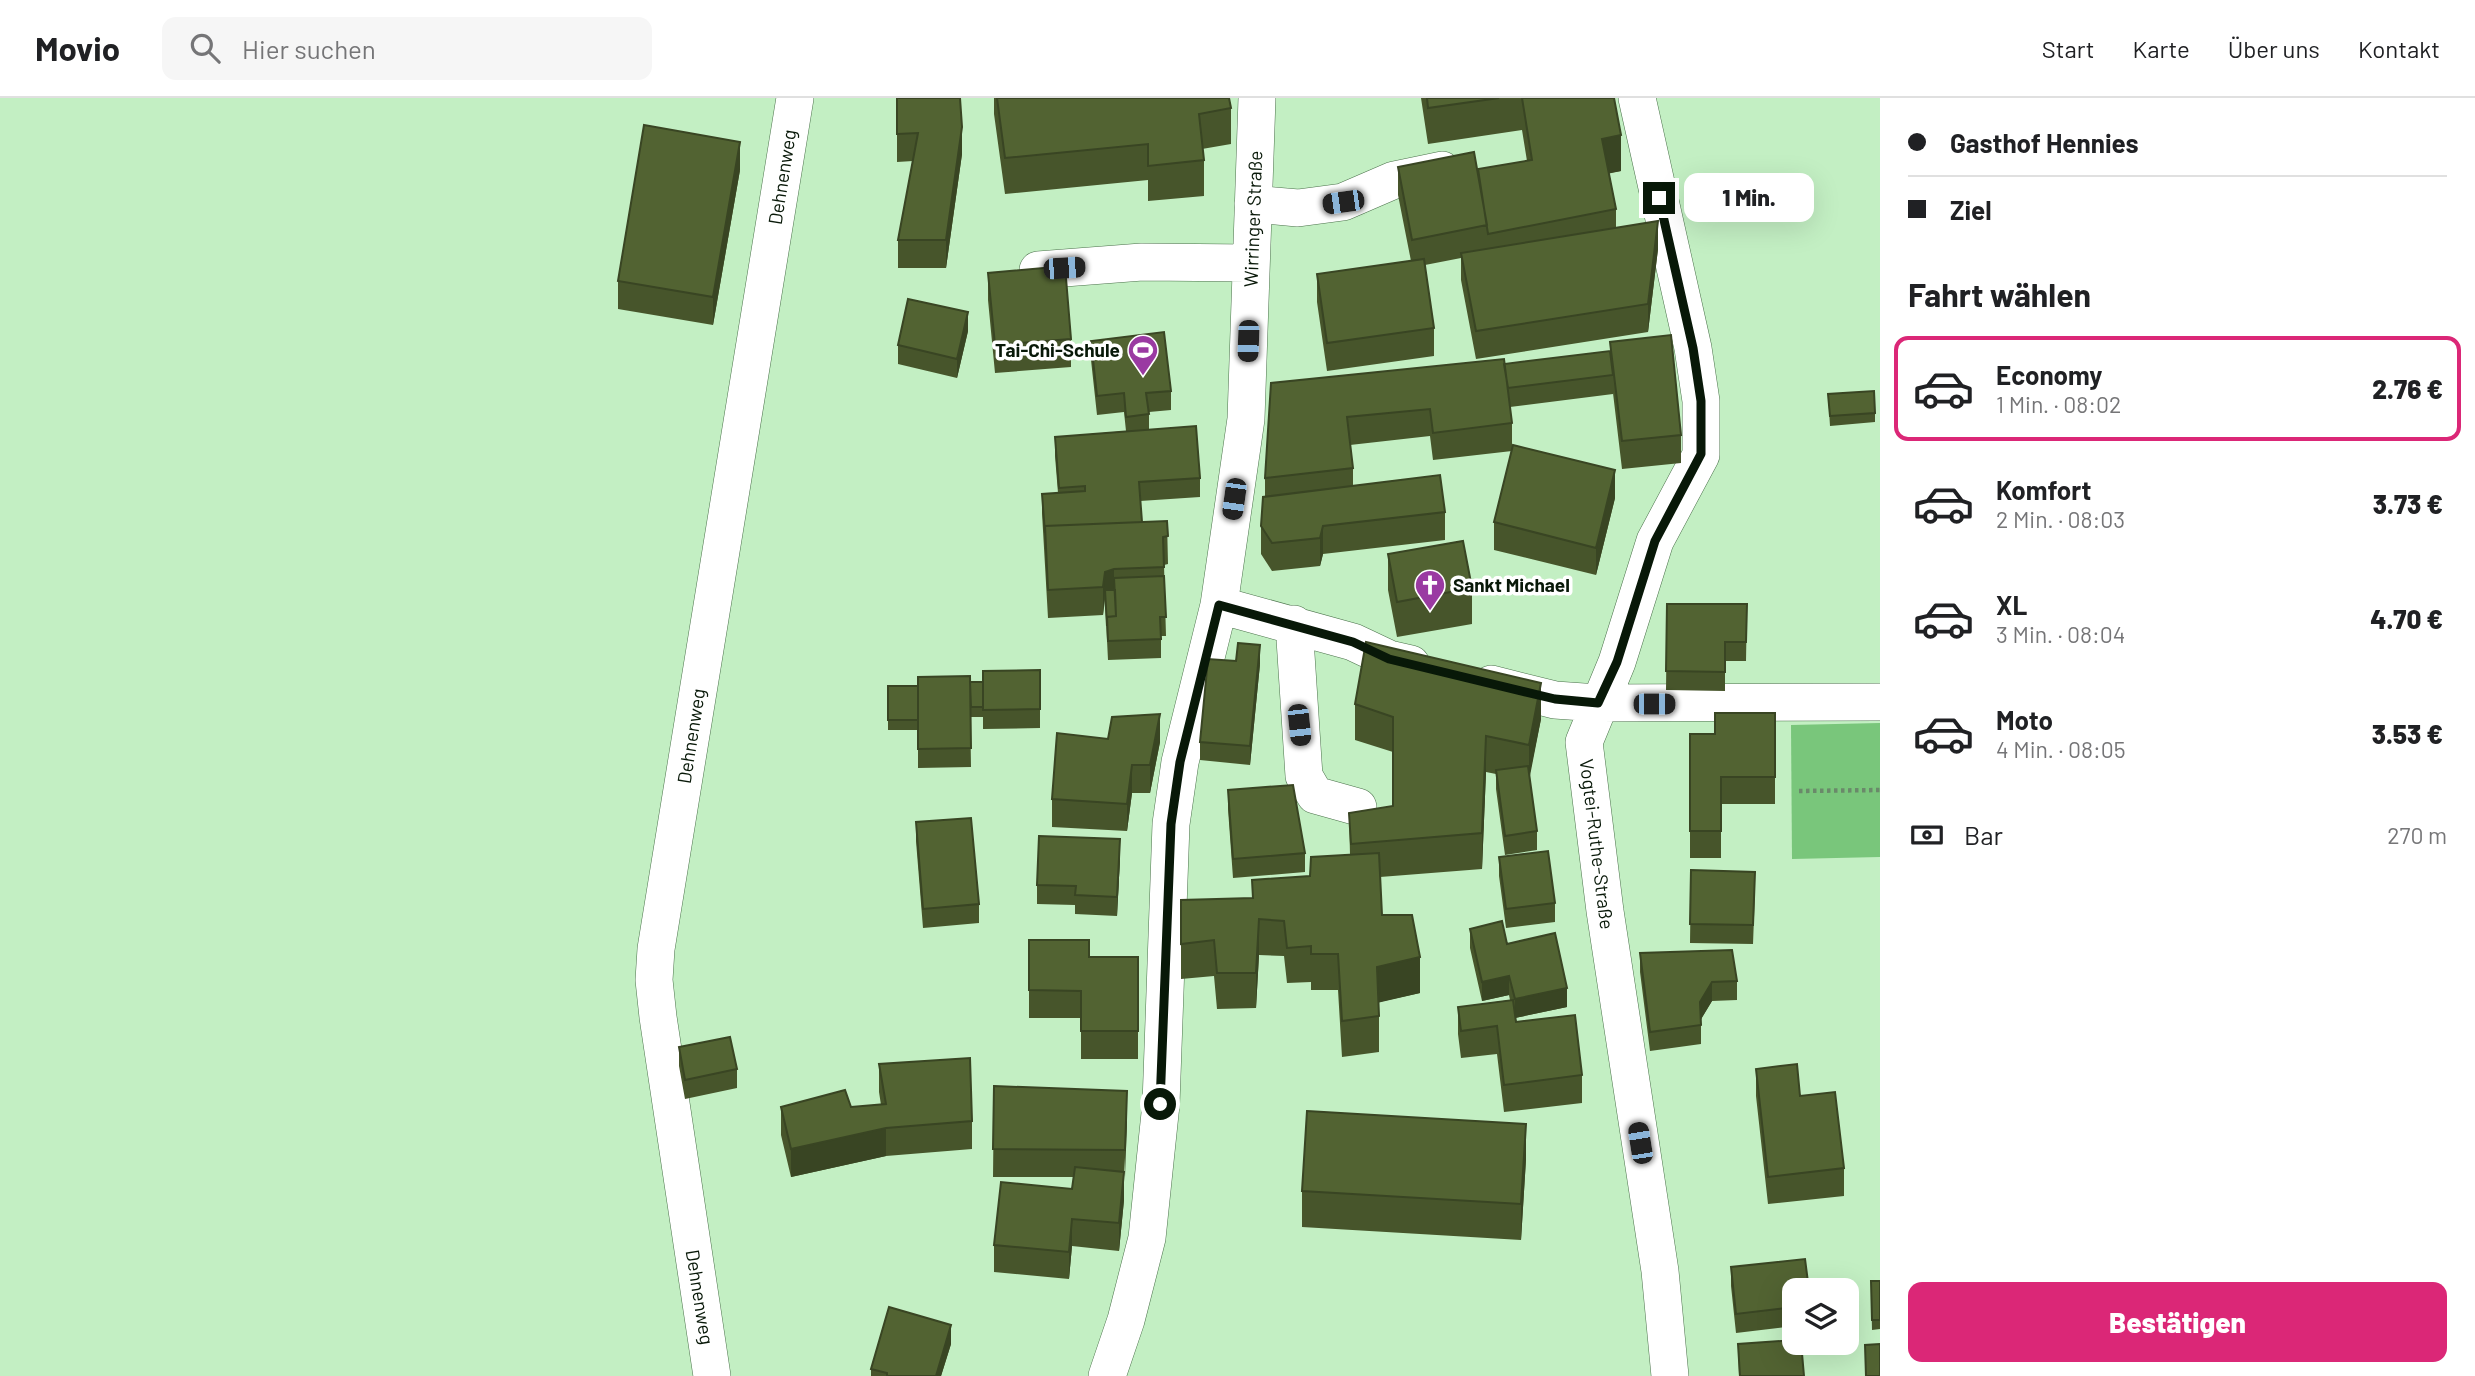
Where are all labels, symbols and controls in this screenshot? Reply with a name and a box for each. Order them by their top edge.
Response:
search box [162,17,652,80]
text: Movio [35,28,120,68]
icon: search [186,29,224,67]
text: Hier suchen [242,33,376,64]
text: Start [2042,34,2095,63]
text: Karte [2133,34,2190,63]
text: Über uns [2228,34,2320,63]
text: Kontakt [2358,34,2440,63]
text: Gasthof Hennies [1950,127,2139,158]
street label: Dehnenweg [763,128,800,226]
street label: Wirringer Straße [1239,150,1266,288]
callout: 1 Min. [1684,174,1813,222]
route end [1643,182,1675,214]
text: 1 Min. [1722,183,1776,211]
car [1321,189,1366,215]
text: Ziel [1950,194,1992,225]
car [1043,256,1086,280]
text: Fahrt wählen [1908,275,2091,313]
car [1237,320,1260,362]
sports icon: Tai-Chi-Schule [1126,333,1160,377]
place label: Tai-Chi-Schule [995,338,1120,361]
icon: car [1912,357,1975,420]
text: Economy [1996,359,2102,390]
text: 2.76 € [2372,373,2443,404]
text: 1 Min. · 08:02 [1996,390,2121,418]
icon: car [1912,472,1975,535]
text: Komfort [1996,474,2091,505]
car [1221,477,1248,521]
text: 3.73 € [2373,488,2443,519]
text: 2 Min. · 08:03 [1996,505,2125,533]
church icon: Sankt Michael [1413,568,1447,612]
place label: Sankt Michael [1453,573,1570,596]
icon: car [1912,587,1975,650]
text: XL [1996,589,2027,620]
text: 4.70 € [2370,603,2443,634]
text: 3 Min. · 08:04 [1996,620,2126,648]
street label: Dehnenweg [672,687,709,785]
car [1634,694,1676,715]
icon: car [1912,702,1975,765]
car [1287,703,1312,747]
text: Moto [1996,704,2053,735]
text: 3.53 € [2372,718,2443,749]
text: 4 Min. · 08:05 [1996,735,2126,763]
street label: Vogtei-Ruthe-Straße [1576,757,1619,931]
icon: cash [1908,816,1946,854]
text: Bar [1964,819,2003,850]
text: 270 m [2387,821,2447,849]
route start [1144,1088,1176,1120]
car [1627,1121,1654,1165]
street label: Dehnenweg [682,1248,719,1346]
map controls [1782,1278,1859,1355]
button: layers [1782,1278,1859,1355]
button: Bestätigen [1908,1282,2447,1362]

